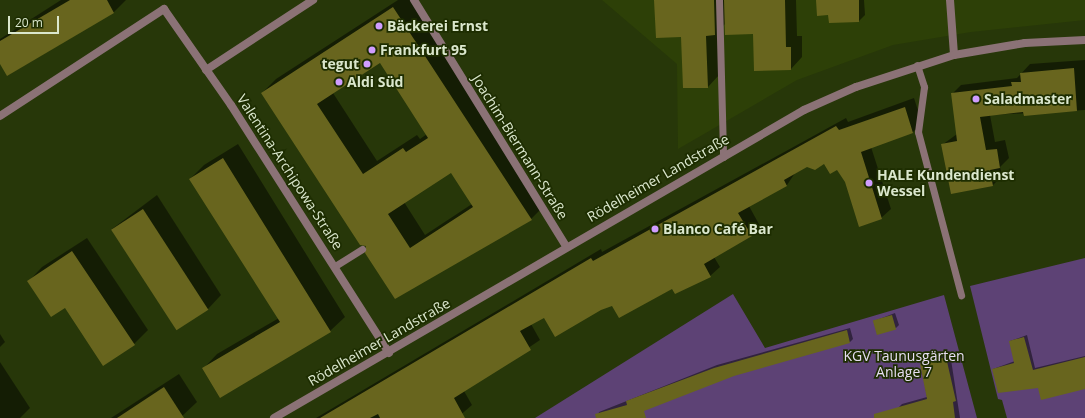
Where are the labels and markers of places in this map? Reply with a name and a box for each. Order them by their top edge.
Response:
place label: Bäckerei Ernst [387,18,488,34]
marker: Bäckerei Ernst [374,21,384,31]
place label: Frankfurt 95 [380,42,467,58]
marker: Frankfurt 95 [367,45,377,55]
place label: tegut [321,56,359,72]
marker: tegut [362,59,372,69]
place label: Aldi Süd [347,74,403,90]
marker: Aldi Süd [334,77,344,87]
place label: Saladmaster [984,91,1072,107]
marker: Saladmaster [971,94,981,104]
place label: HALE Kundendienst Wessel [877,167,1014,200]
marker: HALE Kundendienst Wessel [864,178,874,188]
place label: Blanco Café Bar [663,221,773,237]
marker: Blanco Café Bar [650,224,660,234]

